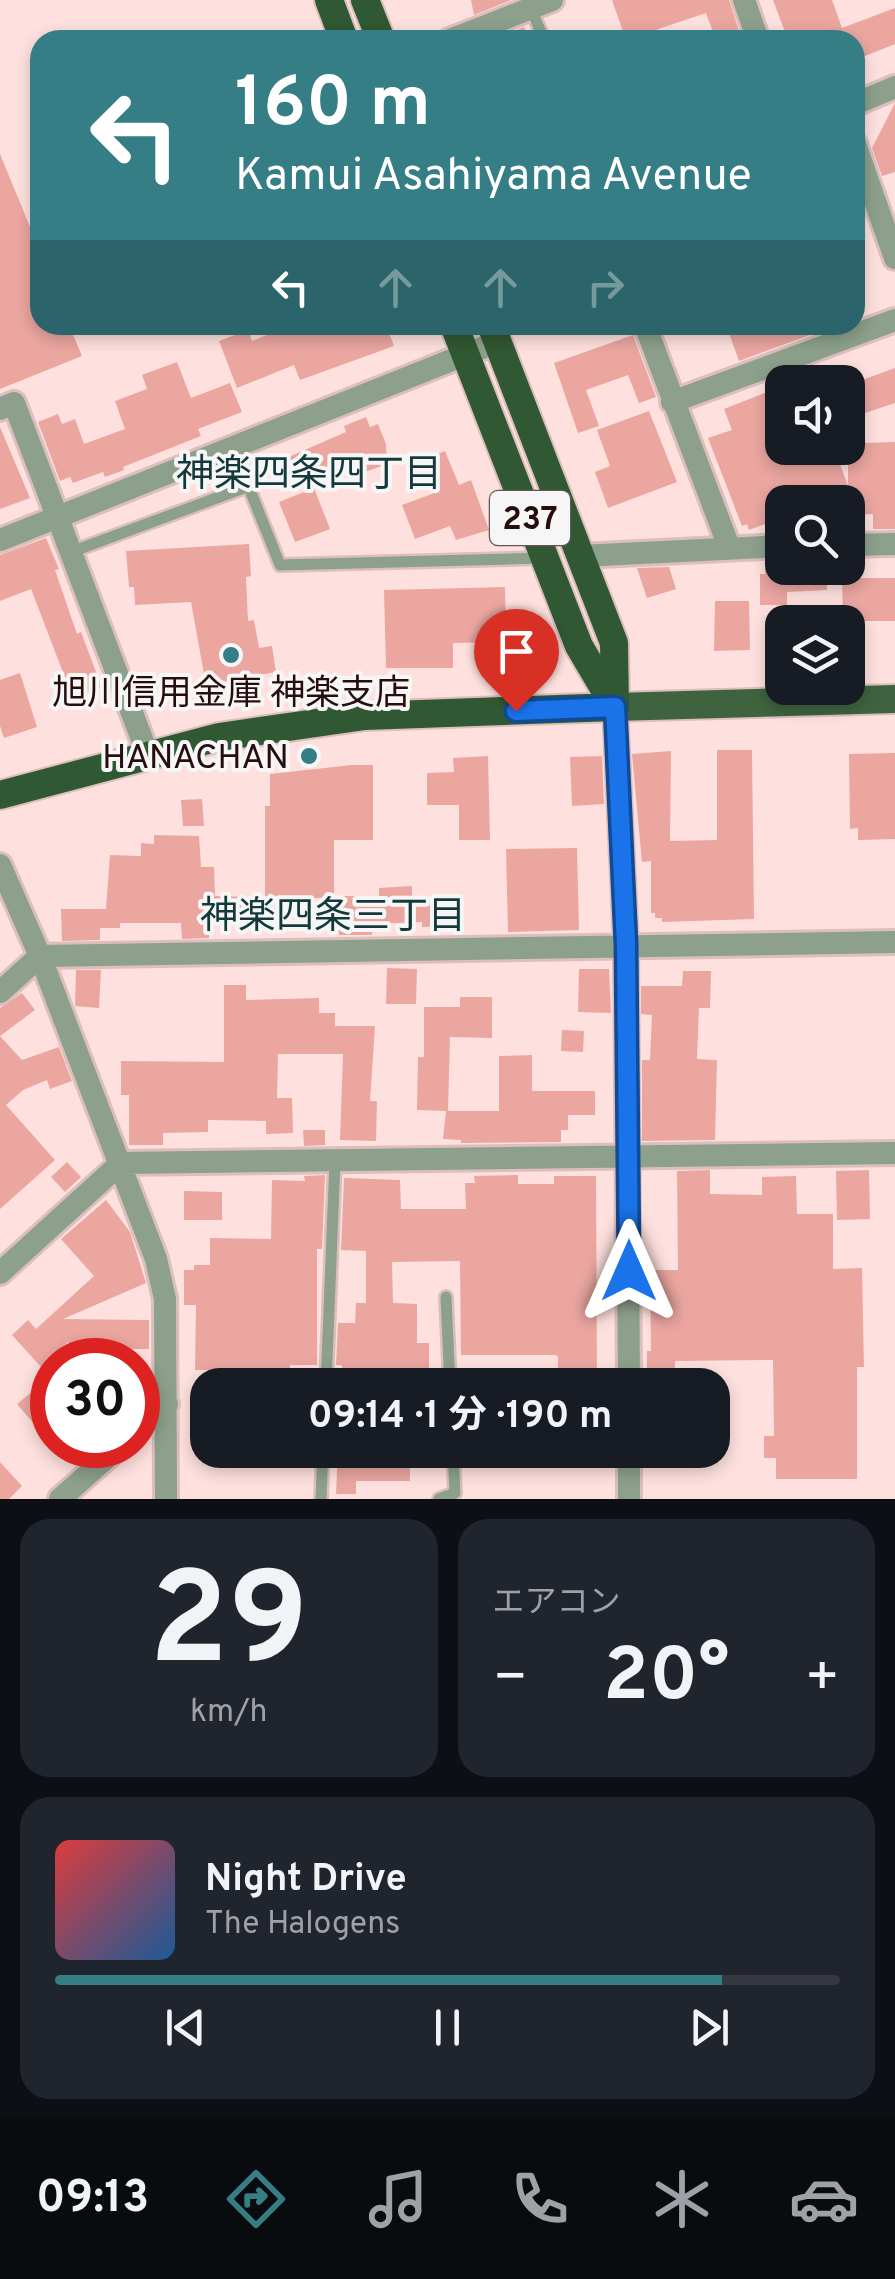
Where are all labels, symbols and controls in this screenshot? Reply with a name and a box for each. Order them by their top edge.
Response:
text: 160 m [235,62,431,151]
icon: left [70,70,200,200]
text: Kamui Asahiyama Avenue [235,149,752,206]
icon: left [263,260,318,315]
icon: ahead [368,260,423,315]
icon: ahead [473,260,528,315]
icon: right [578,260,633,315]
map controls [765,365,865,705]
button: sound [765,365,865,465]
district label: 神楽四条四丁目 [176,452,442,501]
button: search [765,485,865,585]
road number: 237 [490,491,570,545]
button: layers [765,605,865,705]
pin [474,609,559,712]
icon: arrive [489,624,544,679]
marker: 旭川信用金庫 神楽支店 [220,644,242,666]
place label: 旭川信用金庫 神楽支店 [52,673,410,717]
place label: HANACHAN [102,737,289,781]
marker: HANACHAN [298,745,320,767]
district label: 神楽四条三丁目 [200,894,466,943]
position arrow [577,1219,681,1323]
speed limit sign: 30 [30,1338,160,1468]
text: 09:14 · 1 分 · 190 m [308,1393,612,1442]
text: 29 [149,1545,308,1710]
text: エアコン [493,1584,621,1624]
text: 20° [603,1632,729,1727]
text: − [493,1645,528,1715]
text: + [805,1645,840,1715]
text: km/h [190,1693,268,1733]
text: Night Drive [205,1856,407,1905]
text: The Halogens [205,1905,400,1945]
icon: previous [158,2000,213,2055]
icon: pause [420,2000,475,2055]
icon: next [682,2000,737,2055]
icon: directions [221,2164,291,2234]
icon: music [363,2164,433,2234]
icon: phone [505,2164,575,2234]
icon: climate [647,2164,717,2234]
icon: car [789,2164,859,2234]
text: 09:13 [36,2171,149,2228]

